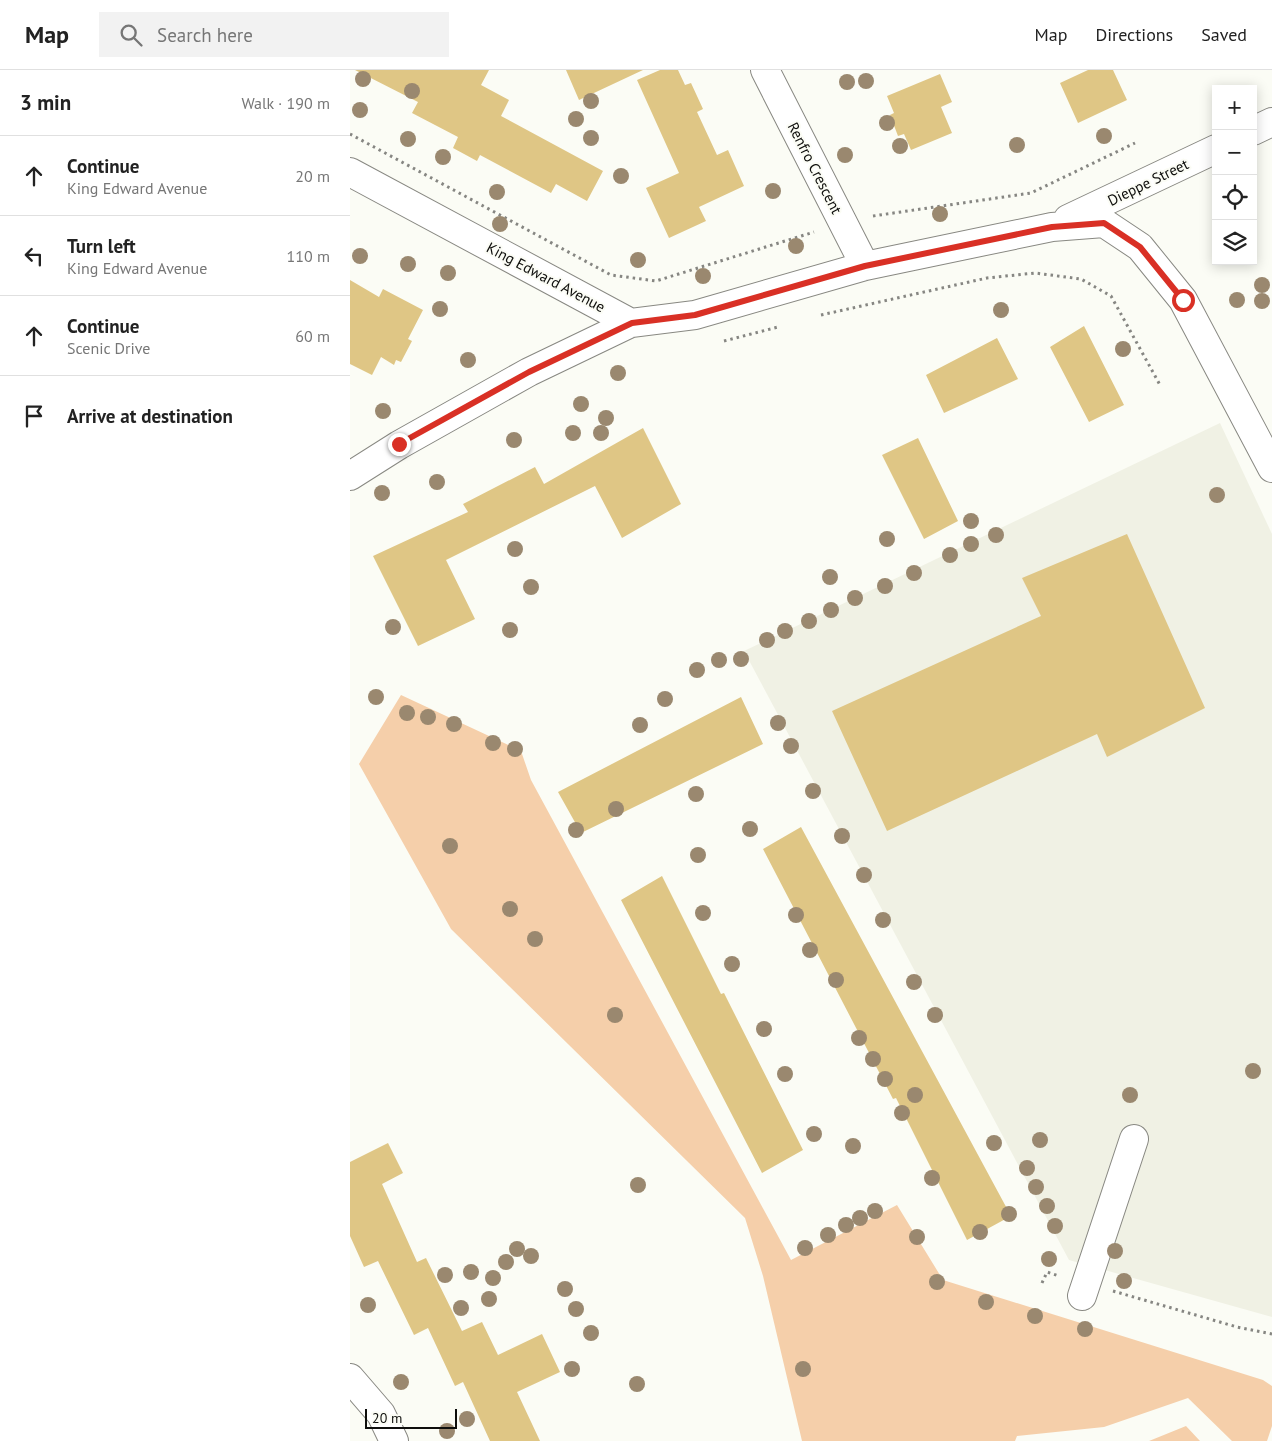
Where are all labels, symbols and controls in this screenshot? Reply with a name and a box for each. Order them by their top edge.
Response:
search box [99,12,449,57]
text: Map [25,19,69,50]
icon: search [117,21,145,49]
text: Search here [157,23,253,47]
text: Map [1035,23,1067,46]
text: Directions [1095,23,1173,46]
text: Saved [1201,23,1247,46]
map controls [1212,85,1257,265]
button: + [1212,85,1257,130]
text: 3 min [20,89,71,116]
text: Walk · 190 m [241,93,330,113]
street label: Renfro Crescent [784,119,846,217]
button: − [1212,130,1257,175]
text: Continue [67,154,139,178]
street label: Dieppe Street [1104,154,1192,210]
icon: ahead [20,162,48,190]
text: 20 m [295,166,330,186]
button: locate [1212,175,1257,220]
text: King Edward Avenue [67,178,207,198]
button: layers [1212,220,1257,265]
text: Turn left [67,234,136,258]
street label: King Edward Avenue [483,238,609,316]
icon: left [20,242,48,270]
text: 110 m [287,246,330,266]
text: King Edward Avenue [67,258,207,278]
route start [1172,289,1195,312]
text: Continue [67,314,139,338]
icon: ahead [20,322,48,350]
text: 60 m [295,326,330,346]
text: Scenic Drive [67,338,150,358]
icon: arrive [20,402,48,430]
text: Arrive at destination [67,404,233,428]
route end [388,433,411,456]
scale bar [365,1406,458,1429]
text: 20 m [372,1409,402,1427]

